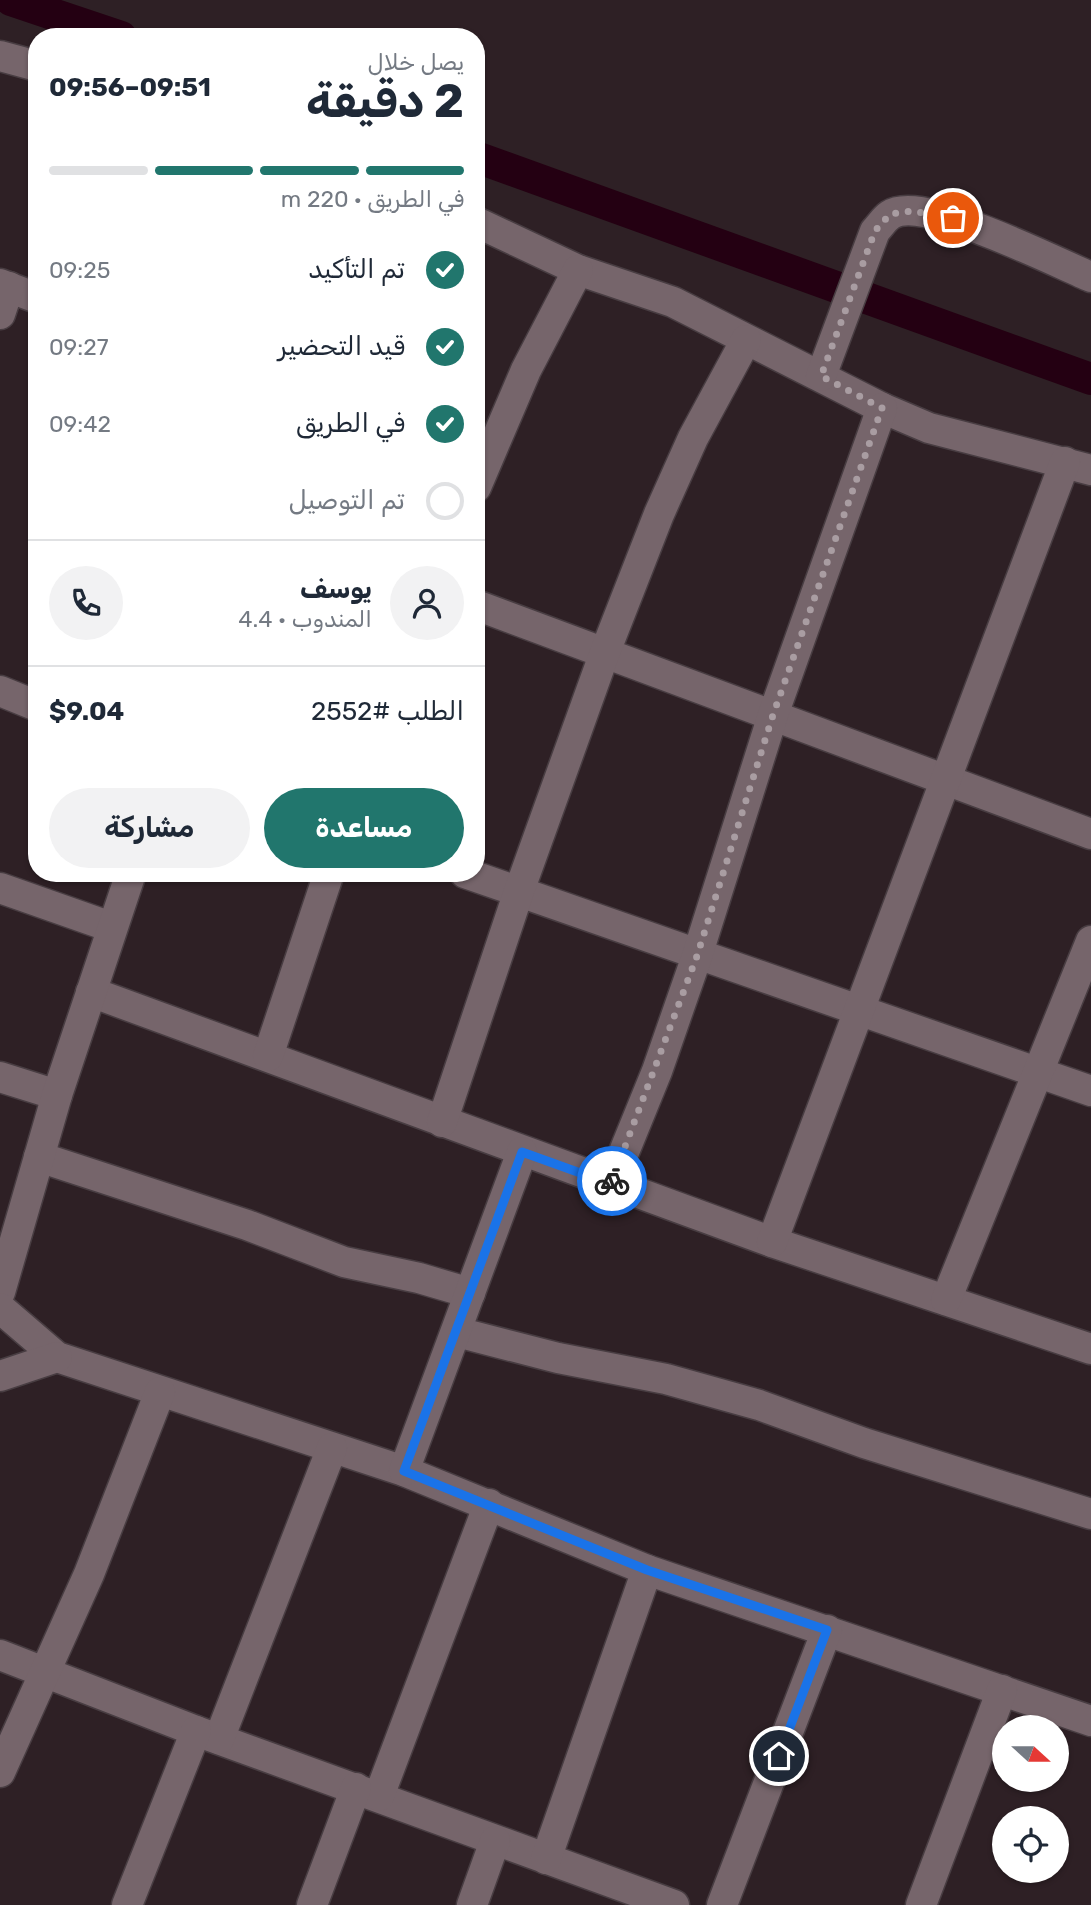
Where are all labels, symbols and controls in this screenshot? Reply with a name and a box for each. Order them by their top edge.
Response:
text: يصل خلال [368,48,464,76]
text: 09:51–09:56 [49,72,211,103]
text: 2 دقيقة [306,74,464,129]
text: في الطريق · 220 m [281,185,464,213]
pin [923,188,983,248]
icon: bag [934,199,972,237]
icon: check [426,251,464,289]
text: تم التأكيد [308,254,405,285]
text: 09:25 [49,256,110,284]
icon: check [426,328,464,366]
text: قيد التحضير [278,331,405,362]
text: 09:27 [49,333,108,361]
icon: check [426,405,464,443]
text: في الطريق [296,408,405,439]
text: 09:42 [49,410,111,438]
text: تم التوصيل [288,485,405,516]
button: phone [49,566,123,640]
button: person [390,566,464,640]
text: يوسف [300,574,372,605]
text: المندوب · 4.4 [238,605,372,633]
text: $9.04 [49,696,124,727]
text: الطلب #2552 [311,696,464,727]
button: مشاركة [49,788,250,868]
button: مساعدة [264,788,464,868]
courier [577,1146,647,1216]
icon: bike [593,1162,631,1200]
north arrow [992,1715,1069,1792]
map controls [992,1715,1069,1883]
pin [749,1726,809,1786]
icon: home [760,1737,798,1775]
button: locate [992,1806,1069,1883]

